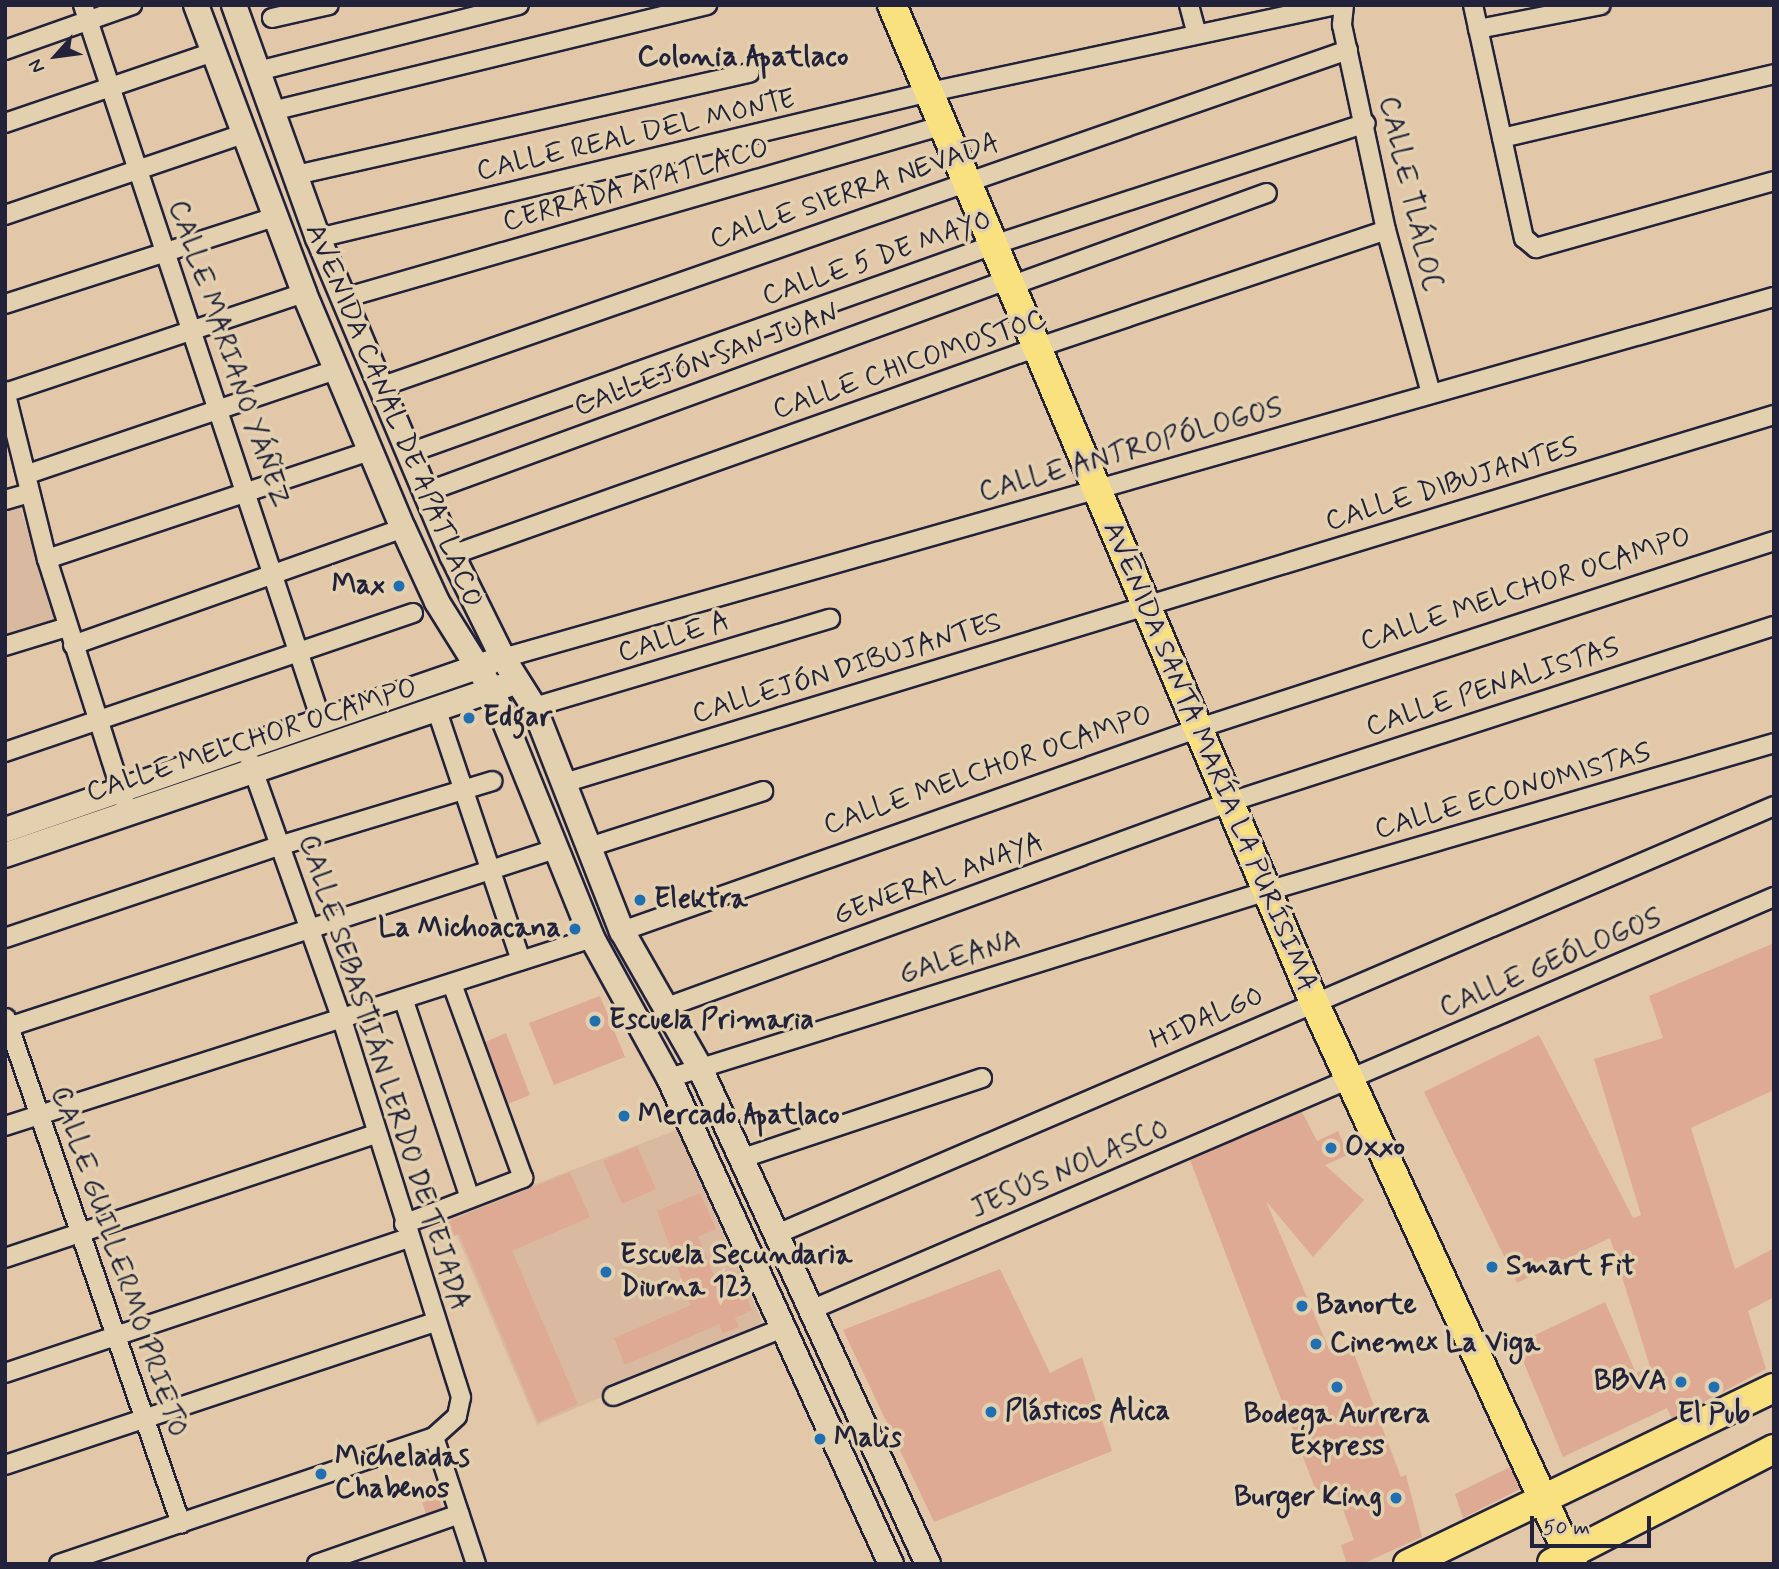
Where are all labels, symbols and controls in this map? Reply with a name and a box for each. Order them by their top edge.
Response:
north arrow [21,21,91,91]
district label: Colonia Apatlaco [637,39,849,75]
text: N [23,55,51,78]
street label: CALLE REAL DEL MONTE [472,83,800,189]
street label: CALLE TLÁLOC [1370,93,1448,295]
street label: CALLE SIERRA NEVADA [701,125,1009,259]
street label: CERRADA APATLACO [499,132,773,240]
street label: CALLE MARIANO YÁÑEZ [159,194,297,514]
street label: CALLE 5 DE MAYO [758,204,996,314]
street label: AVENIDA CANAL DE APATLACO [297,219,489,613]
street label: CALLEJÓN SAN JUAN [569,297,845,425]
street label: CALLE CHICOMOSTOC [765,301,1055,429]
street label: CALLE ANTROPÓLOGOS [976,392,1286,510]
street label: CALLE DIBUJANTES [1318,430,1586,540]
street label: AVENIDA SANTA MARÍA LA PURÍSIMA [1095,518,1323,996]
street label: CALLE MELCHOR OCAMPO [1355,520,1697,660]
place label: Max [332,569,385,603]
marker: Max [391,578,407,594]
street label: CALLE A [614,605,734,671]
street label: CALLEJÓN DIBUJANTES [688,606,1006,732]
street label: CALLE PENALISTAS [1366,632,1620,744]
street label: CALLE MELCHOR OCAMPO [81,671,423,811]
street label: CALLE MELCHOR OCAMPO [818,698,1158,844]
place label: Edgar [483,701,552,735]
marker: Edgar [461,710,477,726]
street label: CALLE ECONOMISTAS [1369,736,1657,848]
street label: GENERAL ANAYA [830,827,1048,933]
street label: CALLE SEBASTIÁN LERDO DE TEJADA [292,837,474,1309]
place label: Elektra [654,883,748,917]
marker: Elektra [632,892,648,908]
street label: CALLE GEÓLOGOS [1435,902,1667,1026]
place label: La Michoacana [380,912,561,946]
marker: La Michoacana [567,921,583,937]
street label: GALEANA [895,924,1025,992]
street label: HIDALGO [1145,980,1269,1058]
place label: Escuela Primaria [609,1004,813,1038]
marker: Escuela Primaria [587,1013,603,1029]
street label: CALLE GUILLERMO PRIETO [42,1083,194,1441]
place label: Mercado Apatlaco [638,1099,840,1133]
marker: Mercado Apatlaco [616,1108,632,1124]
street label: JESÚS NOLASCO [965,1113,1175,1227]
place label: Oxxo [1345,1131,1405,1165]
marker: Oxxo [1323,1140,1339,1156]
place label: Escuela Secundaria Diurna 123 [620,1239,848,1305]
place label: Smart Fit [1506,1250,1631,1284]
marker: Smart Fit [1484,1259,1500,1275]
marker: Escuela Secundaria Diurna 123 [598,1264,614,1280]
place label: Banorte [1316,1289,1417,1323]
marker: Banorte [1294,1298,1310,1314]
place label: Cinemex La Viga [1330,1327,1536,1361]
marker: Cinemex La Viga [1308,1336,1324,1352]
place label: BBVA [1594,1365,1667,1399]
marker: BBVA [1673,1374,1689,1390]
marker: Bodega Aurrera Express [1329,1379,1345,1395]
marker: El Pub [1706,1379,1722,1395]
place label: Plásticos Alica [1005,1395,1170,1429]
place label: Bodega Aurrera Express [1244,1398,1430,1464]
place label: El Pub [1675,1398,1753,1432]
marker: Plásticos Alica [983,1404,999,1420]
place label: Malis [834,1422,902,1456]
marker: Malis [812,1431,828,1447]
place label: Micheladas Chabenos [335,1441,470,1507]
marker: Micheladas Chabenos [313,1466,329,1482]
place label: Burger King [1238,1481,1382,1515]
marker: Burger King [1388,1490,1404,1506]
scale bar [1534,1502,1655,1546]
text: 50 m [1543,1514,1590,1542]

